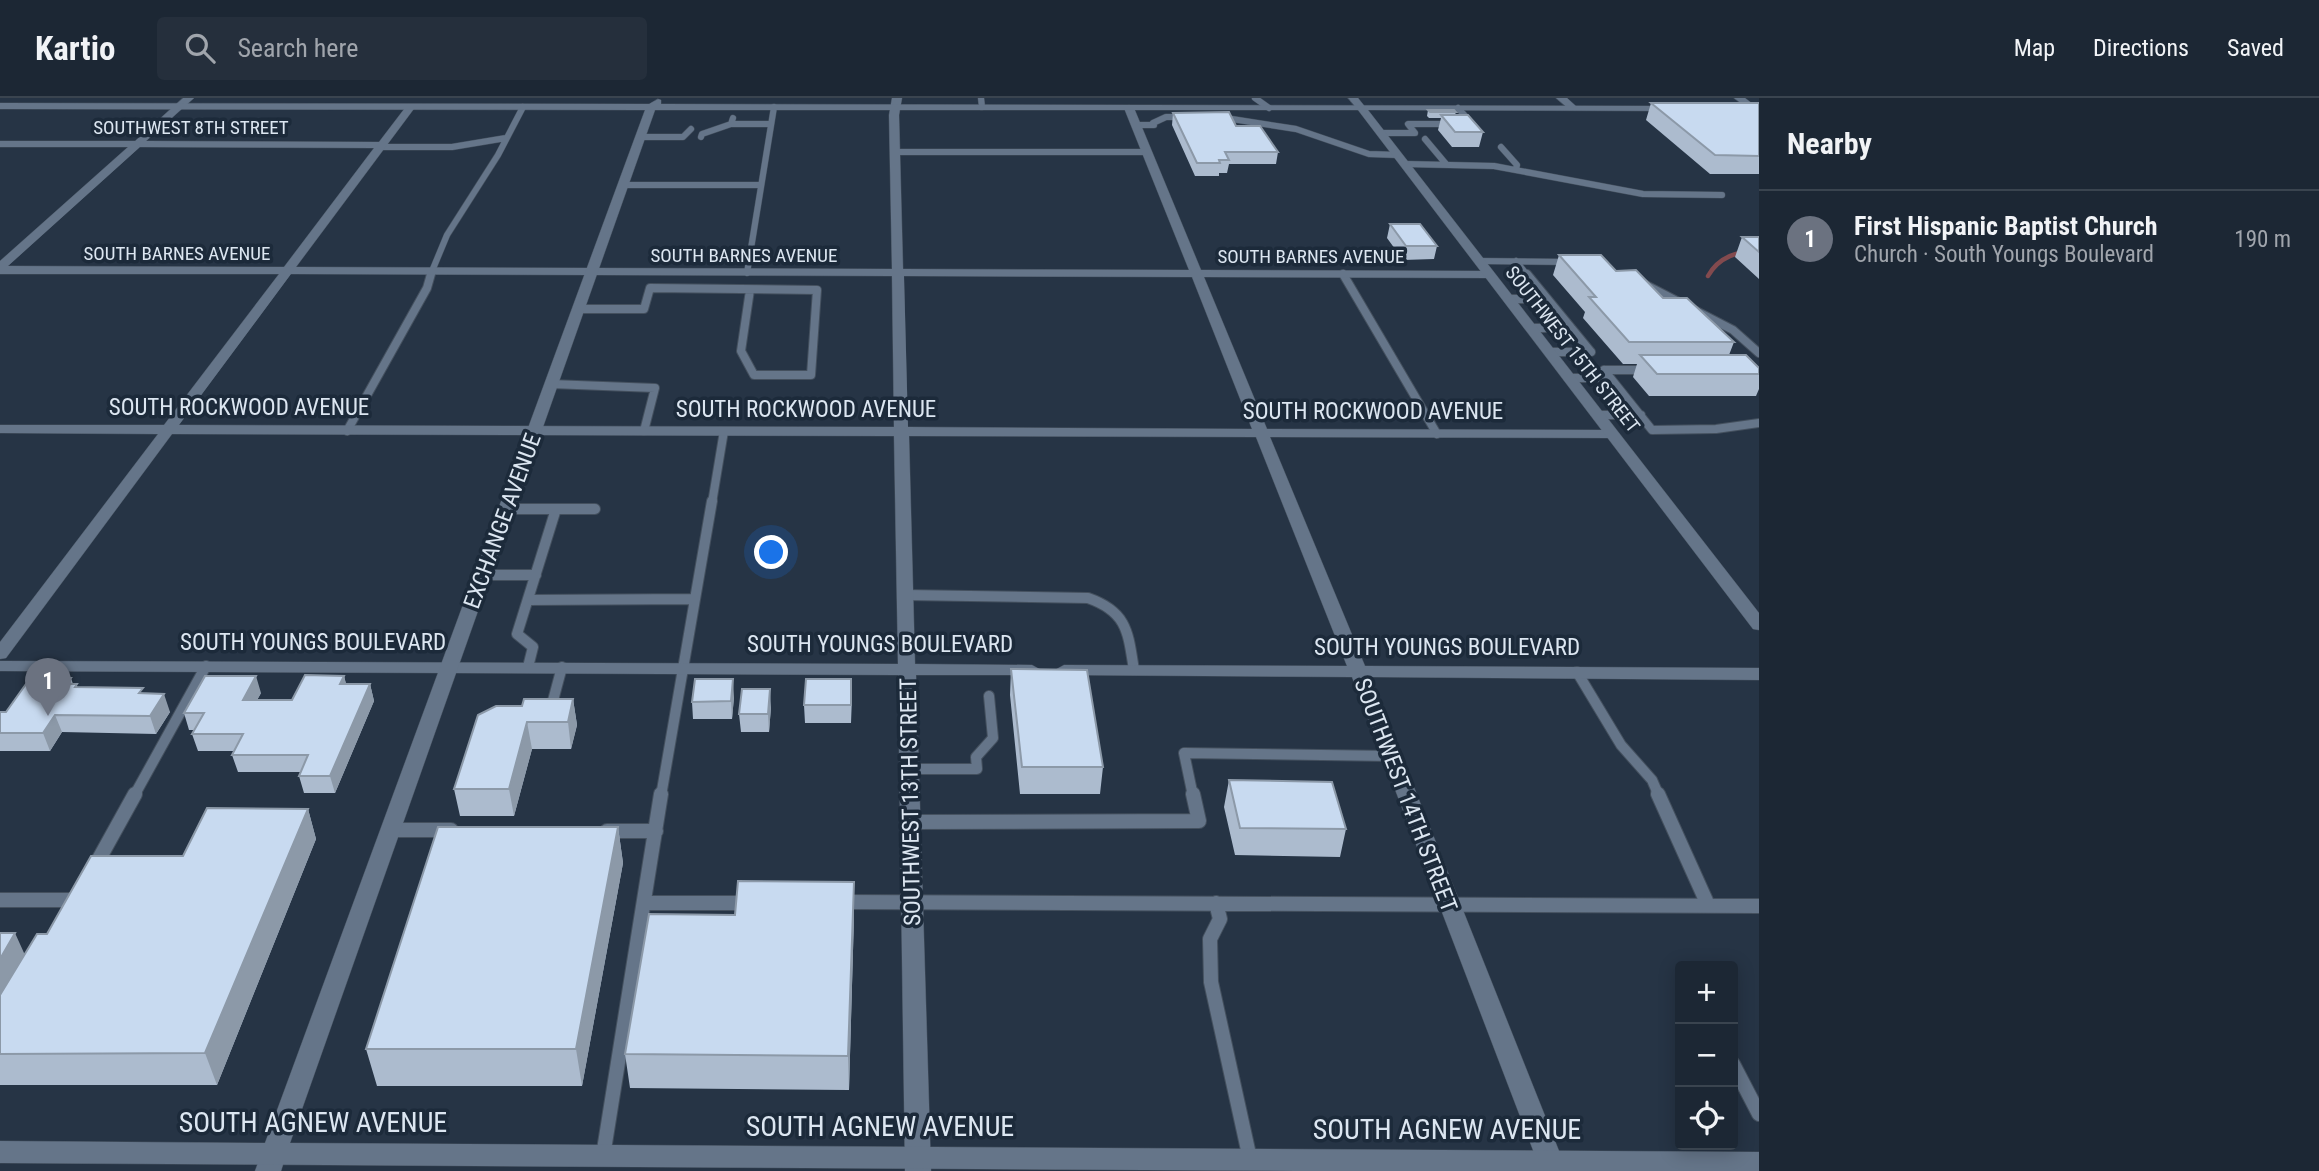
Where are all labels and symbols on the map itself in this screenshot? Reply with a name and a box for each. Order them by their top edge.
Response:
street label: SOUTHWEST 8TH STREET [93,116,289,139]
street label: SOUTH BARNES AVENUE [84,242,270,265]
street label: SOUTH BARNES AVENUE [651,244,837,267]
street label: SOUTH BARNES AVENUE [1218,245,1404,268]
street label: SOUTHWEST 15TH STREET [1500,262,1645,437]
street label: SOUTH ROCKWOOD AVENUE [109,394,369,421]
street label: SOUTH ROCKWOOD AVENUE [676,396,936,423]
street label: SOUTH ROCKWOOD AVENUE [1243,398,1503,425]
street label: EXCHANGE AVENUE [458,430,547,612]
your location [754,535,788,569]
street label: SOUTH YOUNGS BOULEVARD [180,629,446,656]
street label: SOUTH YOUNGS BOULEVARD [747,631,1013,658]
street label: SOUTH YOUNGS BOULEVARD [1314,634,1580,661]
pin: 1 [25,658,71,716]
street label: SOUTHWEST 14TH STREET [1348,675,1463,916]
street label: SOUTHWEST 13TH STREET [895,678,926,926]
street label: SOUTH AGNEW AVENUE [179,1106,447,1139]
street label: SOUTH AGNEW AVENUE [746,1110,1014,1143]
street label: SOUTH AGNEW AVENUE [1313,1113,1581,1146]

